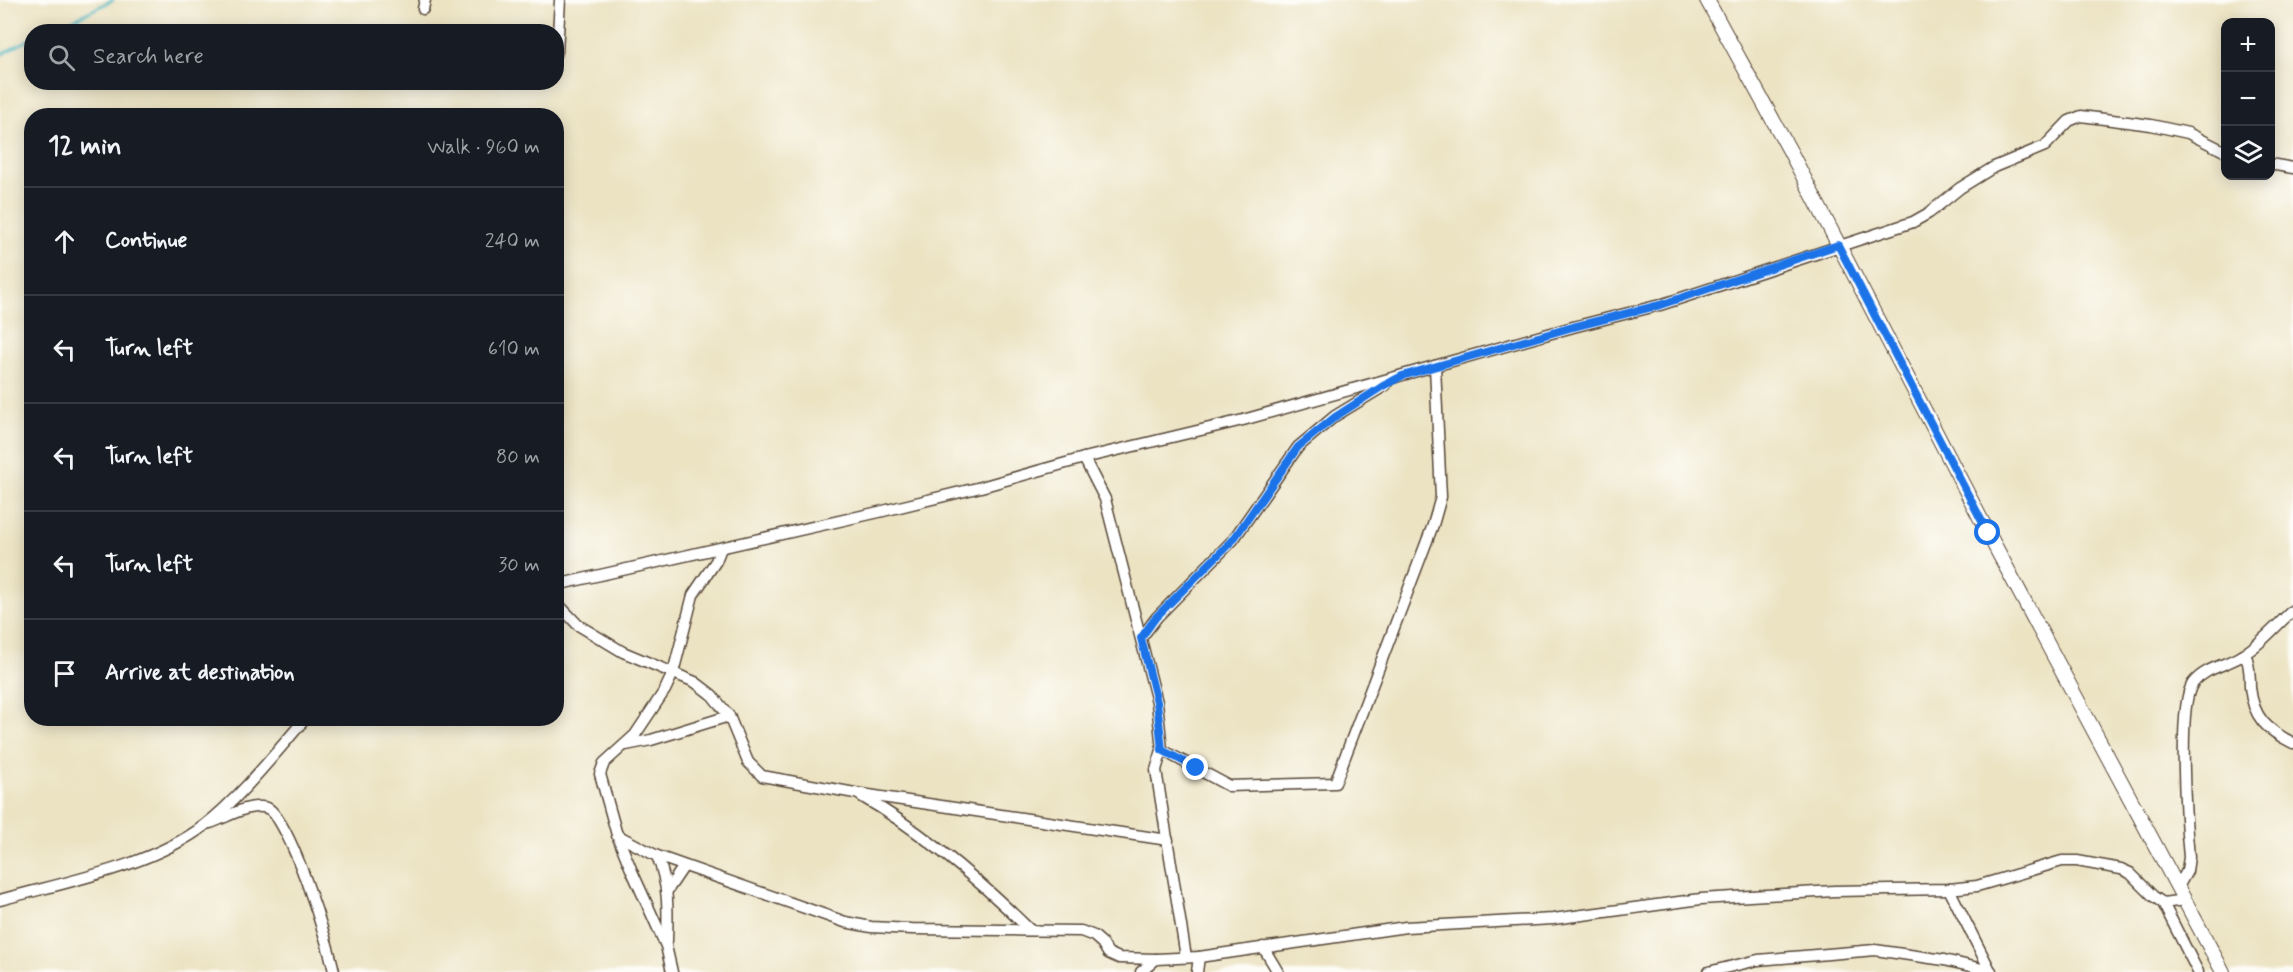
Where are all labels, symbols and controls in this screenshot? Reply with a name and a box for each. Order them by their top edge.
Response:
map controls [2221,18,2275,180]
button: + [2221,18,2275,72]
search box [24,24,564,90]
icon: search [45,41,78,74]
text: Search here [93,43,204,71]
button: − [2221,72,2275,126]
button: layers [2221,126,2275,180]
text: 12 min [48,130,122,164]
text: Walk · 960 m [427,134,540,161]
icon: ahead [48,225,81,258]
text: Continue [105,227,187,255]
text: 240 m [485,228,540,255]
icon: left [48,333,81,366]
text: Turn left [105,335,193,363]
text: 610 m [488,336,540,363]
icon: left [48,441,81,474]
text: Turn left [105,443,193,471]
text: 80 m [496,444,540,471]
route start [1974,519,2000,545]
icon: left [48,549,81,582]
text: Turn left [105,551,193,579]
text: 30 m [498,552,540,579]
icon: arrive [48,657,81,690]
text: Arrive at destination [105,659,295,687]
route end [1182,754,1208,780]

